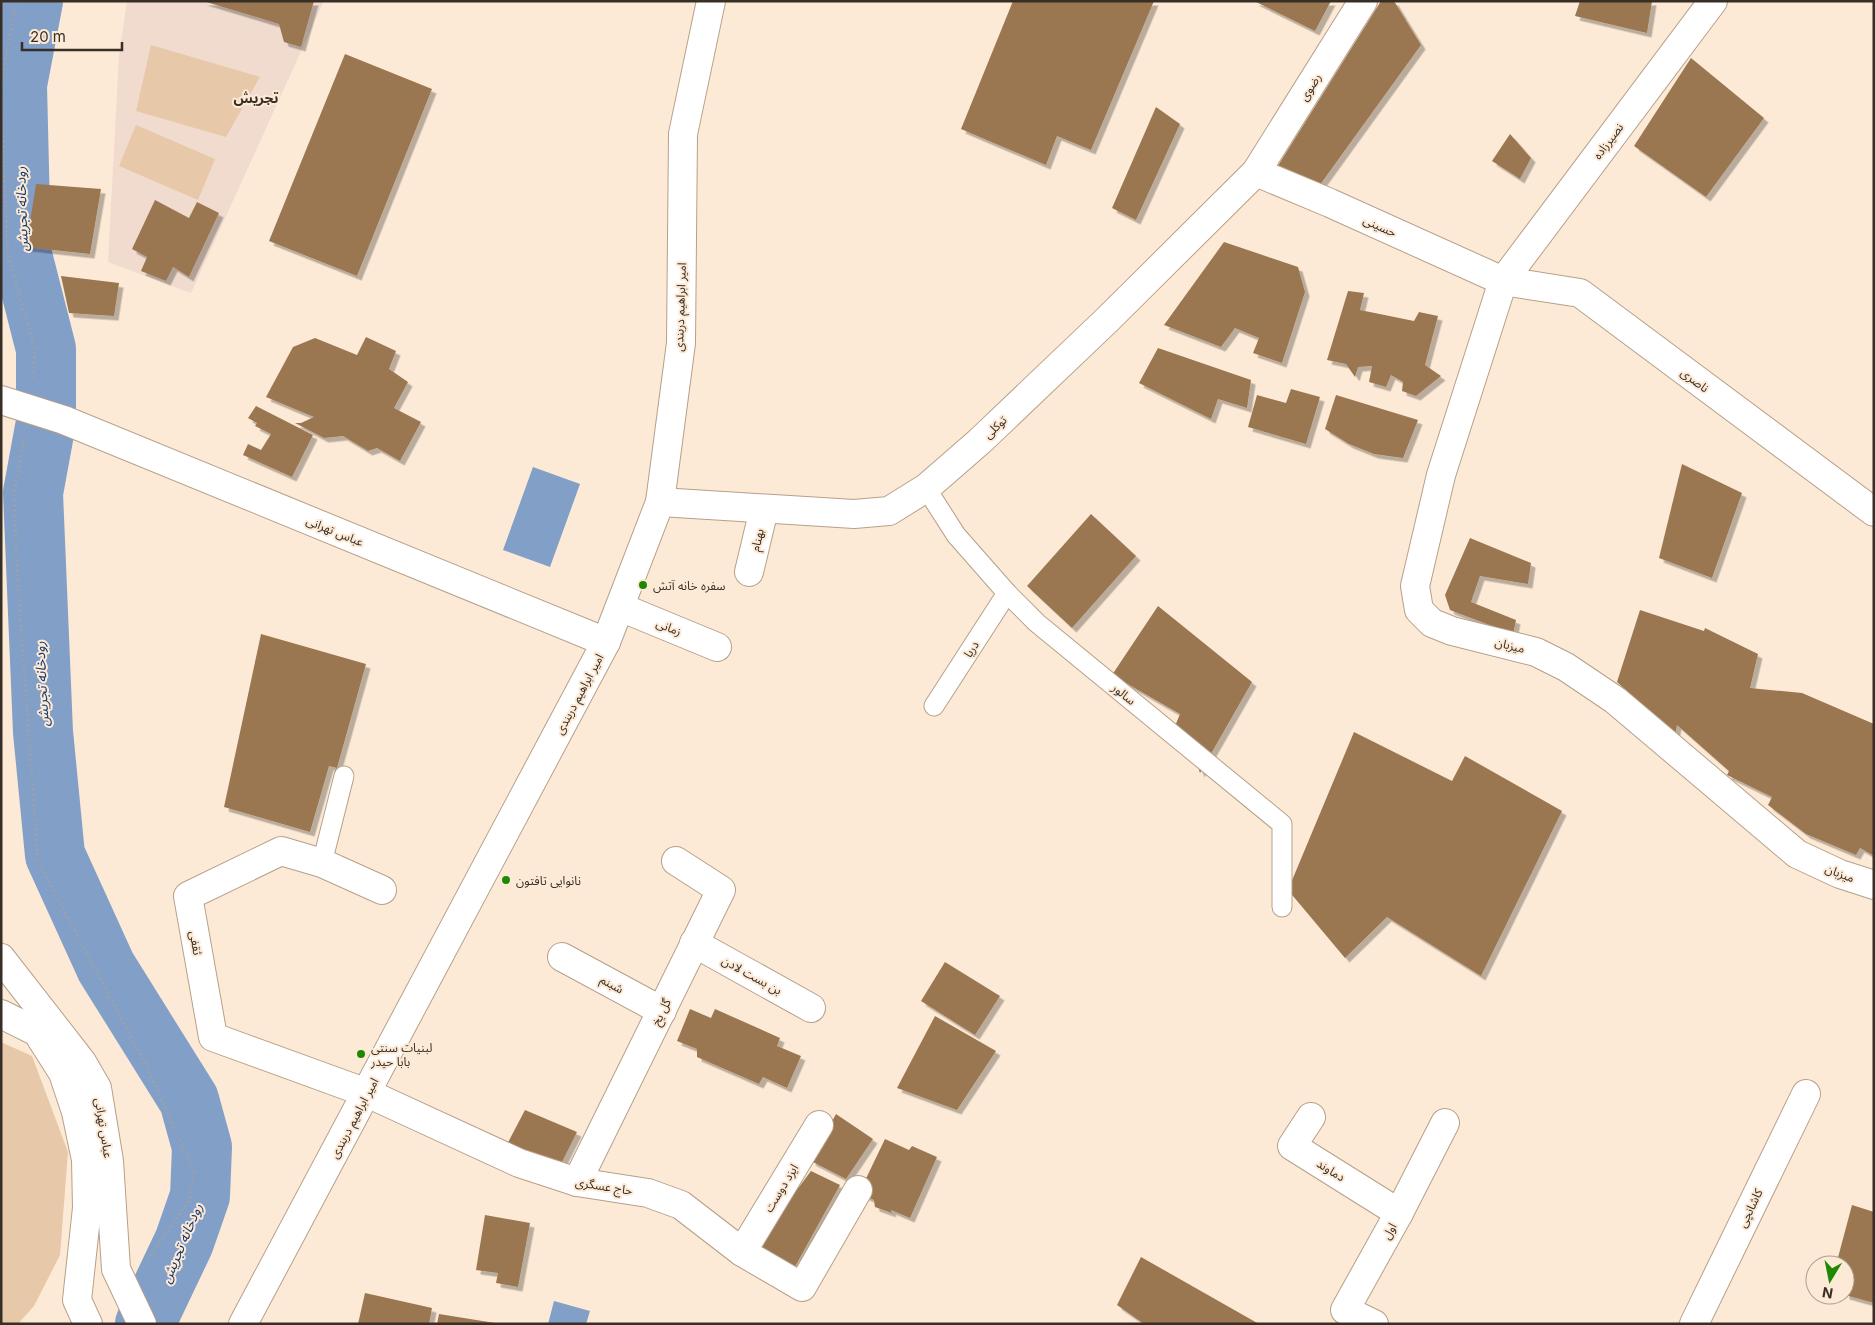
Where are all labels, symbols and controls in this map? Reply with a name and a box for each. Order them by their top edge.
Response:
scale bar [22,20,122,52]
text: 20 m [30,27,66,46]
street label: رضوى [1296,70,1324,104]
district label: تجریش [233,89,279,107]
street label: نصیرزاده [1590,120,1626,162]
water label: رودخانه تجریش [11,166,32,252]
street label: حسینی [1361,212,1399,240]
street label: امیر ابراهیم دربندی [671,262,691,352]
street label: ناصری [1678,365,1712,395]
street label: توکلی [980,412,1010,442]
street label: عباس تهرانی [304,513,366,549]
street label: بهنام [747,527,769,553]
place label: سفره خانه آتش [653,578,726,593]
marker: سفره خانه آتش [637,579,649,591]
street label: زمانی [654,615,684,639]
street label: میزبان [1494,634,1526,656]
street label: دریا [960,638,982,660]
water label: رودخانه تجریش [30,641,53,727]
street label: امیر ابراهیم دربندی [551,651,608,738]
street label: سالور [1108,679,1139,708]
street label: میزبان [1823,861,1857,885]
place label: نانوایی تافتون [516,873,581,888]
marker: نانوایی تافتون [500,874,512,886]
street label: ثقفی [187,930,206,957]
street label: بن بست لادن [719,952,785,998]
street label: شبنم [597,972,626,998]
street label: گل یخ [648,995,676,1029]
place label: لبنیات سنتی بابا حیدر [370,1040,432,1069]
marker: لبنیات سنتی بابا حیدر [355,1048,367,1060]
street label: امیر ابراهیم دربندی [326,1075,383,1162]
street label: عباس تهرانی [92,1097,116,1159]
street label: دماوند [1314,1156,1348,1185]
street label: ایزد دوست [761,1161,801,1215]
street label: حاج عسگری [574,1174,634,1200]
street label: کاشانچی [1734,1185,1767,1230]
water label: رودخانه تجریش [157,1201,206,1286]
street label: اول [1378,1220,1400,1242]
north arrow [1805,1255,1855,1305]
text: N [1821,1284,1834,1303]

